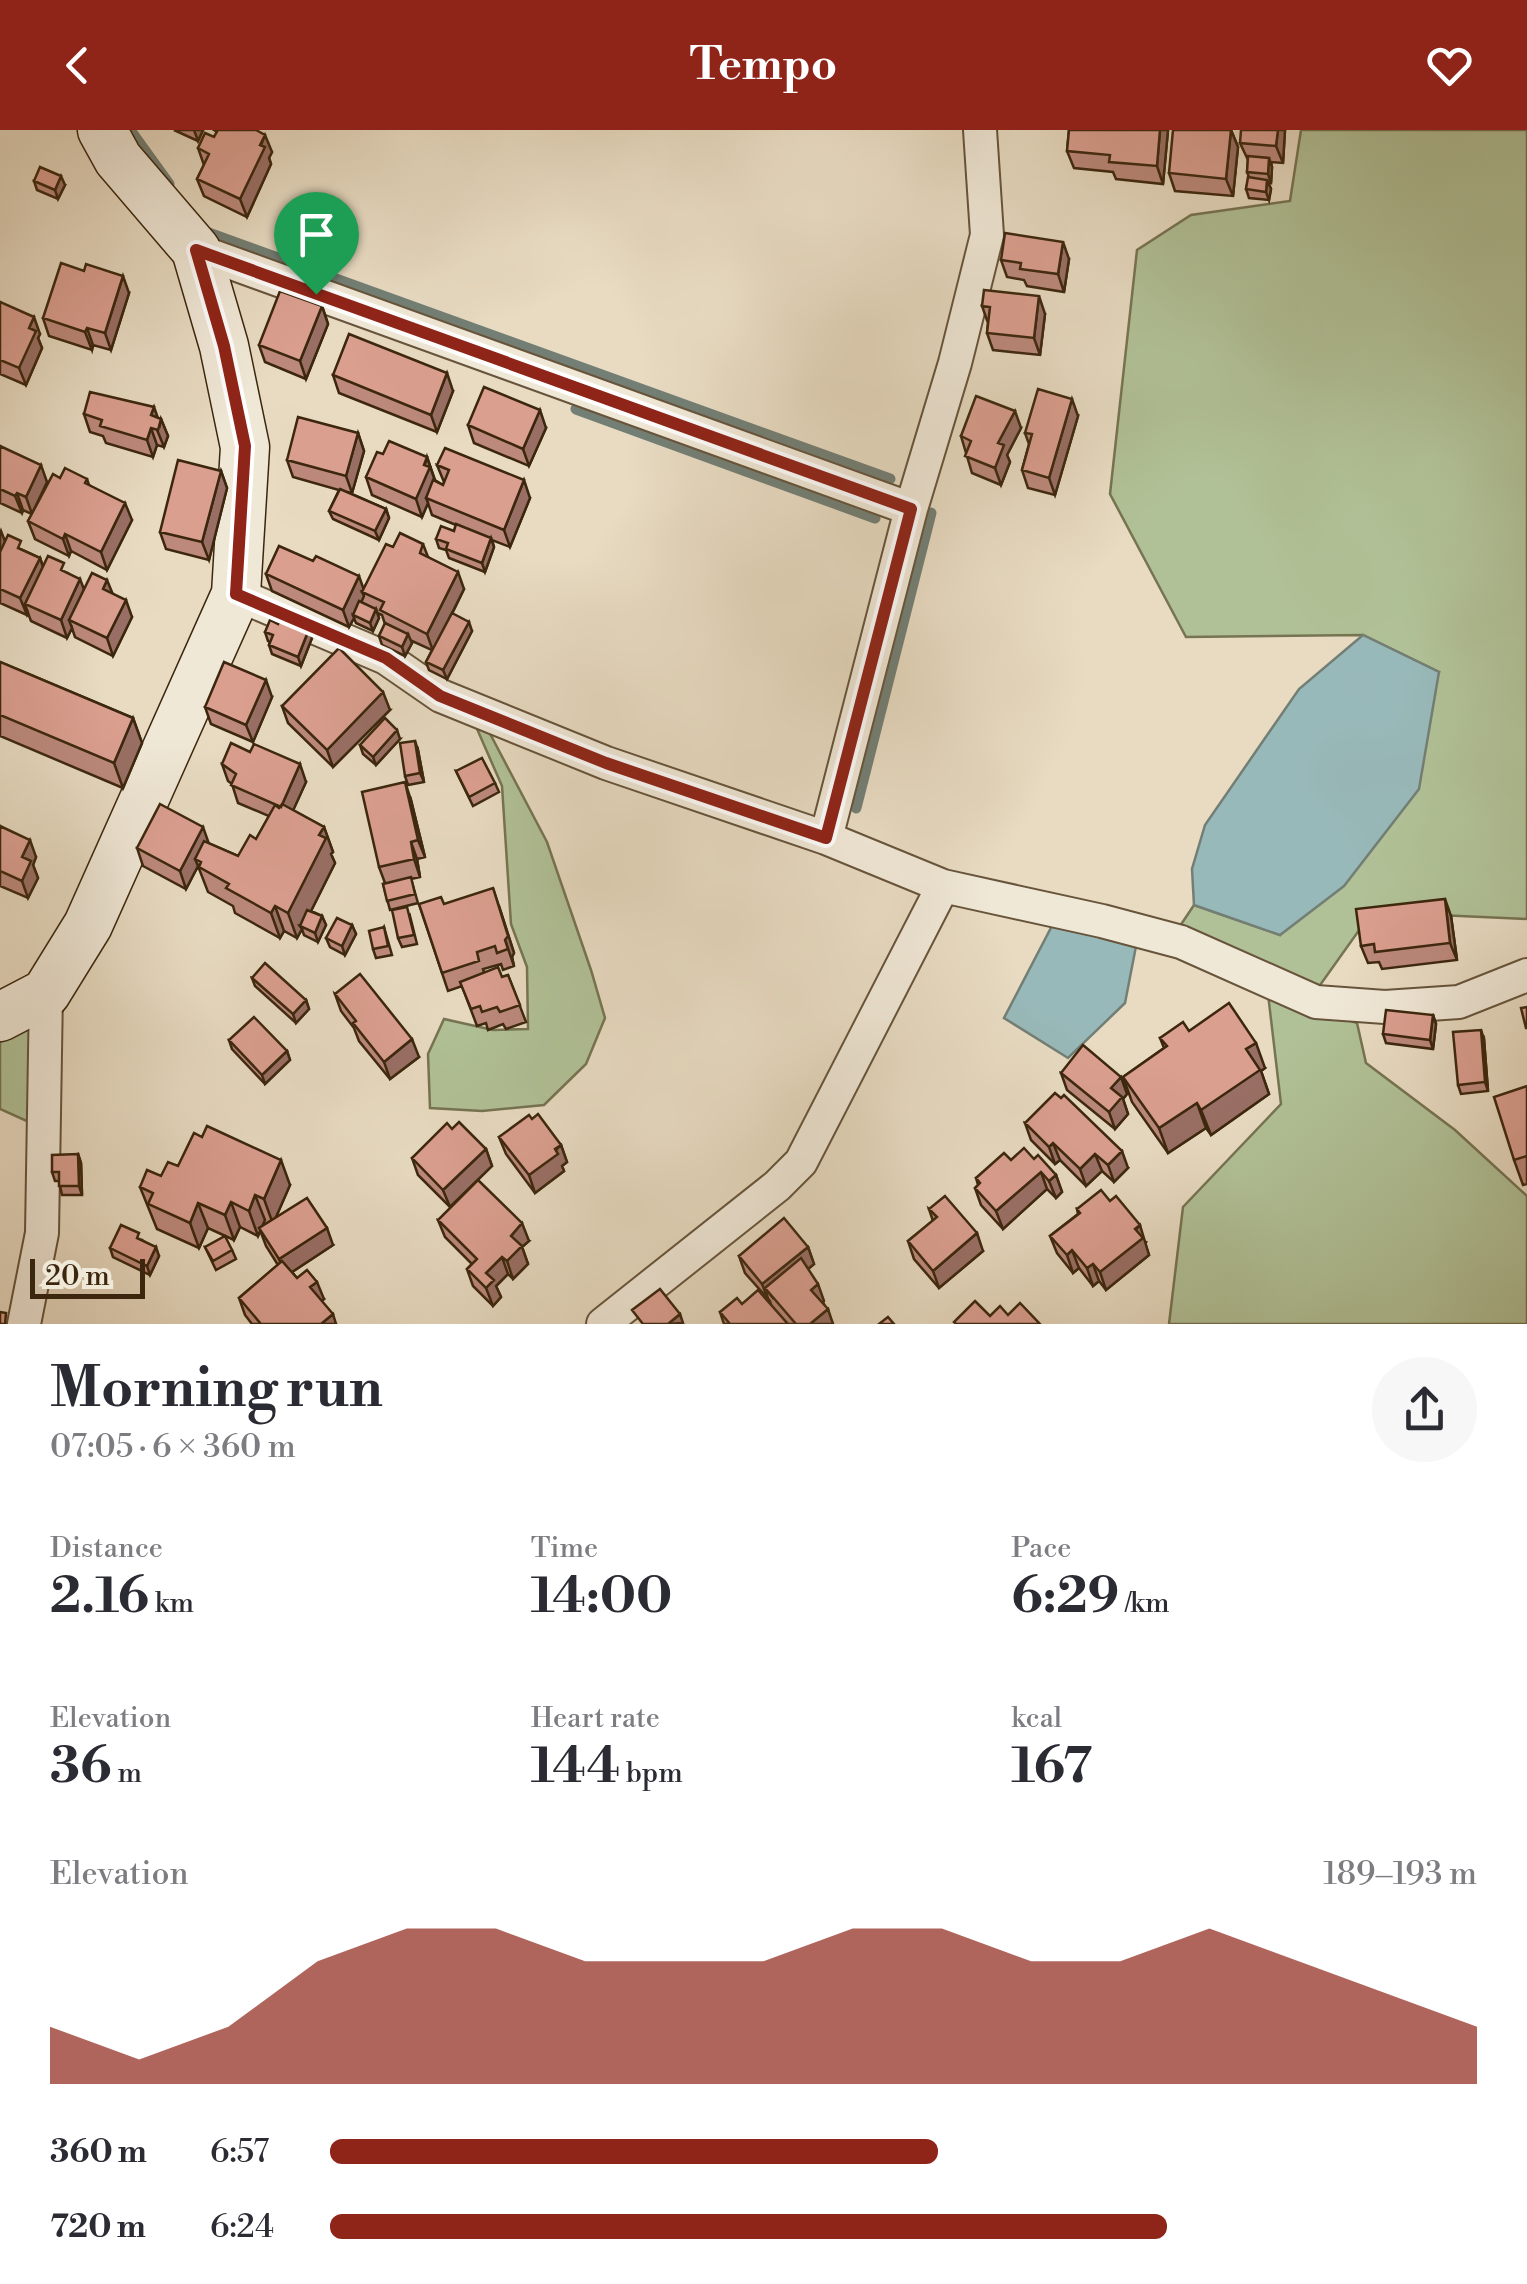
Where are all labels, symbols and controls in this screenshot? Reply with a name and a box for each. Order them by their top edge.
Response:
text: Tempo [690,37,837,94]
icon: back [50,38,105,93]
icon: heart [1422,38,1477,93]
pin [274,192,359,295]
icon: arrive [289,207,344,262]
scale bar [30,1254,145,1298]
text: 20 m [45,1259,110,1294]
text: Morning run [50,1355,383,1424]
button: share [1372,1357,1477,1462]
text: 07:05 · 6 × 360 m [50,1427,296,1467]
text: Distance [50,1531,163,1566]
text: Time [531,1531,598,1566]
text: Pace [1011,1531,1071,1566]
text: 2.16 [50,1566,149,1628]
text: 14:00 [531,1566,672,1628]
text: 6:29 [1011,1566,1119,1628]
text: km [149,1586,194,1621]
text: /km [1119,1586,1170,1621]
text: Elevation [50,1701,171,1736]
text: Heart rate [531,1701,660,1736]
text: kcal [1011,1701,1062,1736]
text: 36 [50,1736,112,1798]
text: 144 [531,1736,620,1798]
text: 167 [1011,1736,1092,1798]
text: m [112,1756,142,1791]
text: bpm [620,1756,683,1791]
text: Elevation [50,1854,189,1894]
text: 189–193 m [1323,1854,1477,1894]
text: 360 m [50,2132,147,2172]
text: 6:57 [210,2132,269,2172]
text: 720 m [50,2207,146,2247]
text: 6:24 [210,2207,274,2247]

